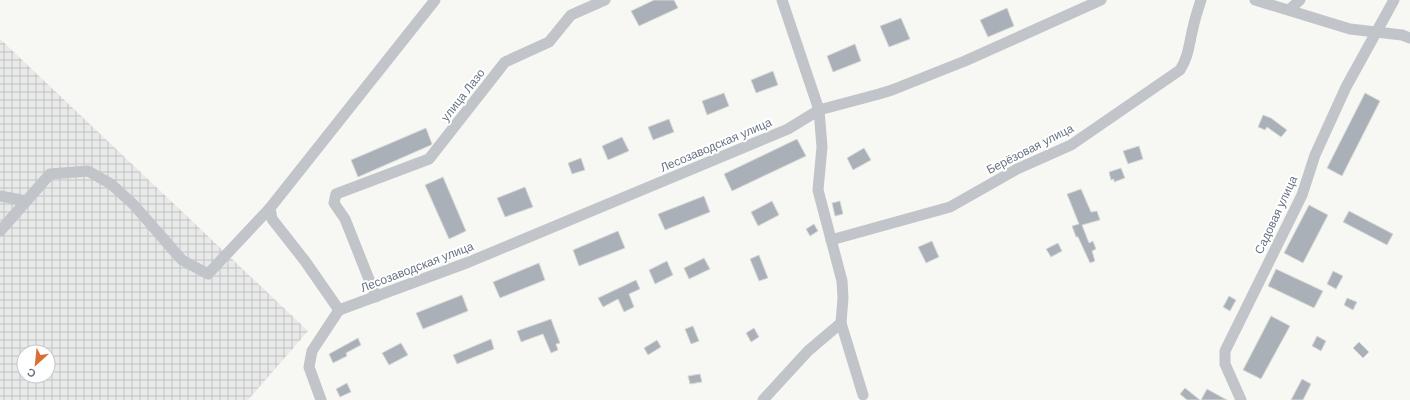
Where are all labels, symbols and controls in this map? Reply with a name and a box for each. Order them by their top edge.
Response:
street label: улица Лазо [437,65,489,125]
street label: Лесозаводская улица [658,114,775,176]
street label: Берёзовая улица [984,120,1076,178]
street label: Садовая улица [1251,173,1301,257]
street label: Лесозаводская улица [358,238,476,296]
north arrow [16,344,56,384]
text: С [25,365,38,381]

